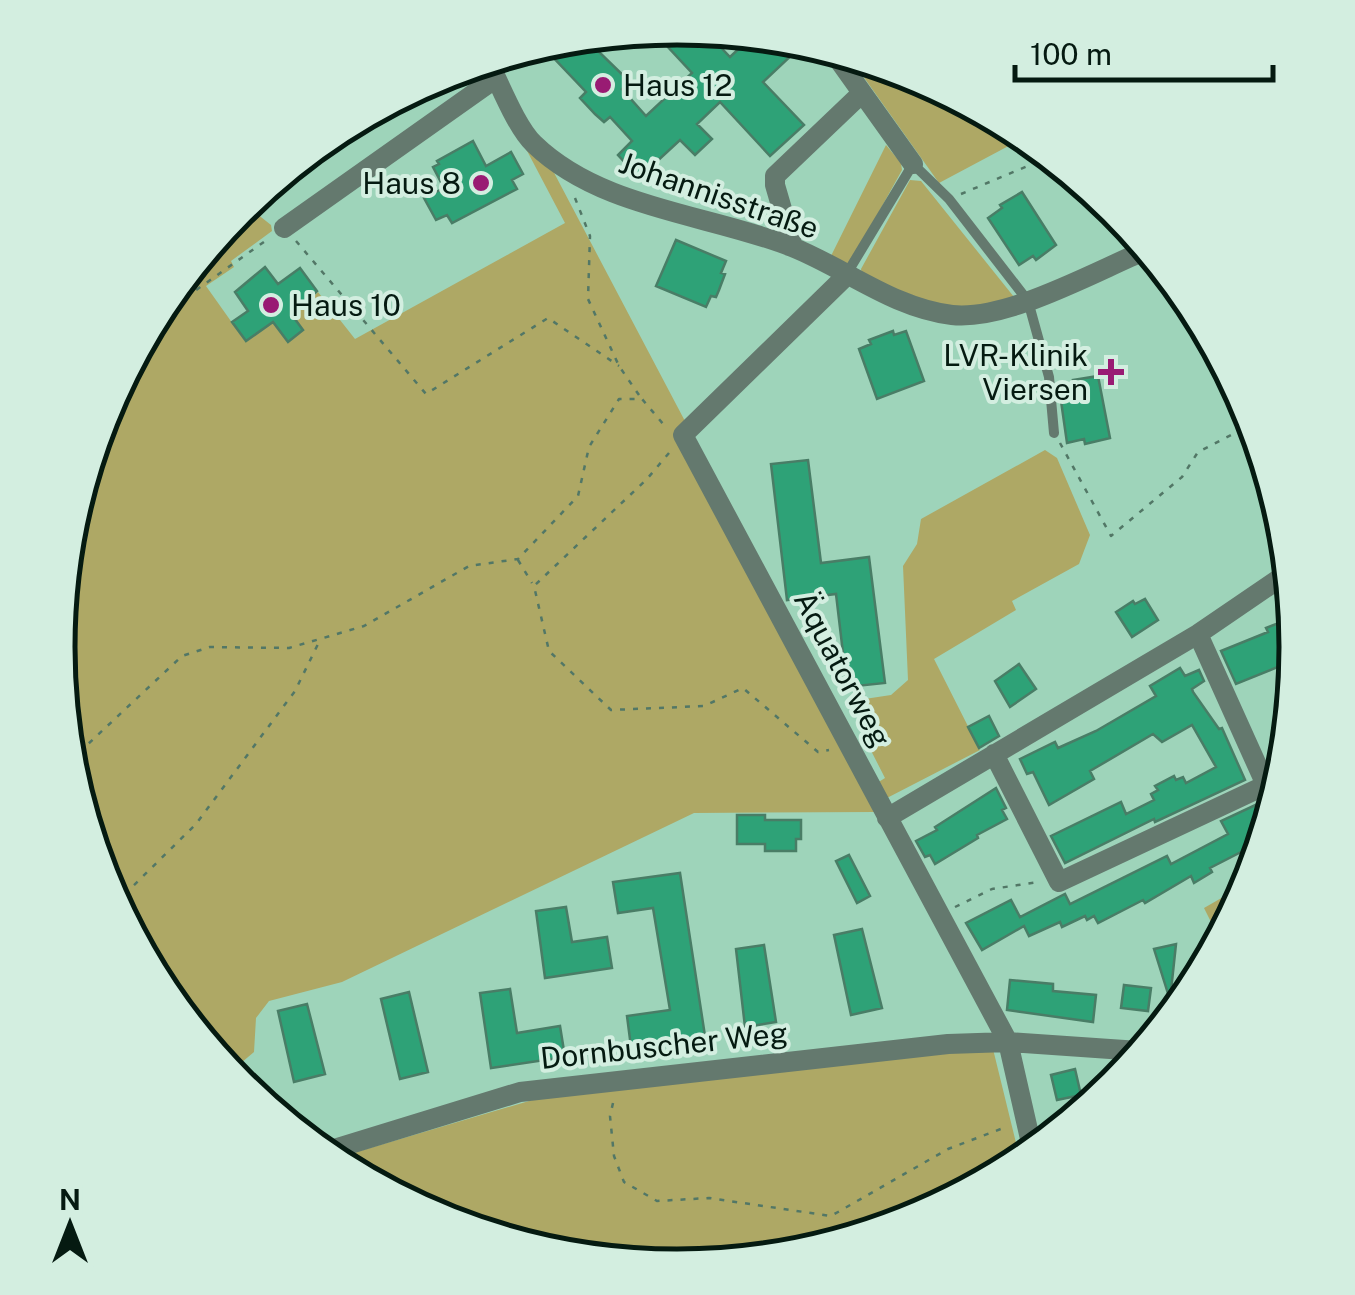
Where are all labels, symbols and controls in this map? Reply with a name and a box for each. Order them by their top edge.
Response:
scale bar [1015,20,1272,82]
text: 100 m [1030,36,1112,72]
place label: Haus 12 [623,67,732,103]
marker: Haus 12 [592,74,614,96]
street label: Johannisstraße [615,144,823,246]
place label: Haus 8 [362,165,461,201]
marker: Haus 8 [470,172,492,194]
place label: Haus 10 [291,287,401,323]
marker: Haus 10 [260,294,282,316]
place label: LVR-Klinik Viersen [943,337,1088,407]
marker: LVR-Klinik Viersen [1098,359,1124,385]
street label: Äquatorweg [787,585,899,753]
street label: Dornbuscher Weg [538,1014,790,1076]
north arrow [20,1175,120,1275]
text: N [59,1183,81,1216]

